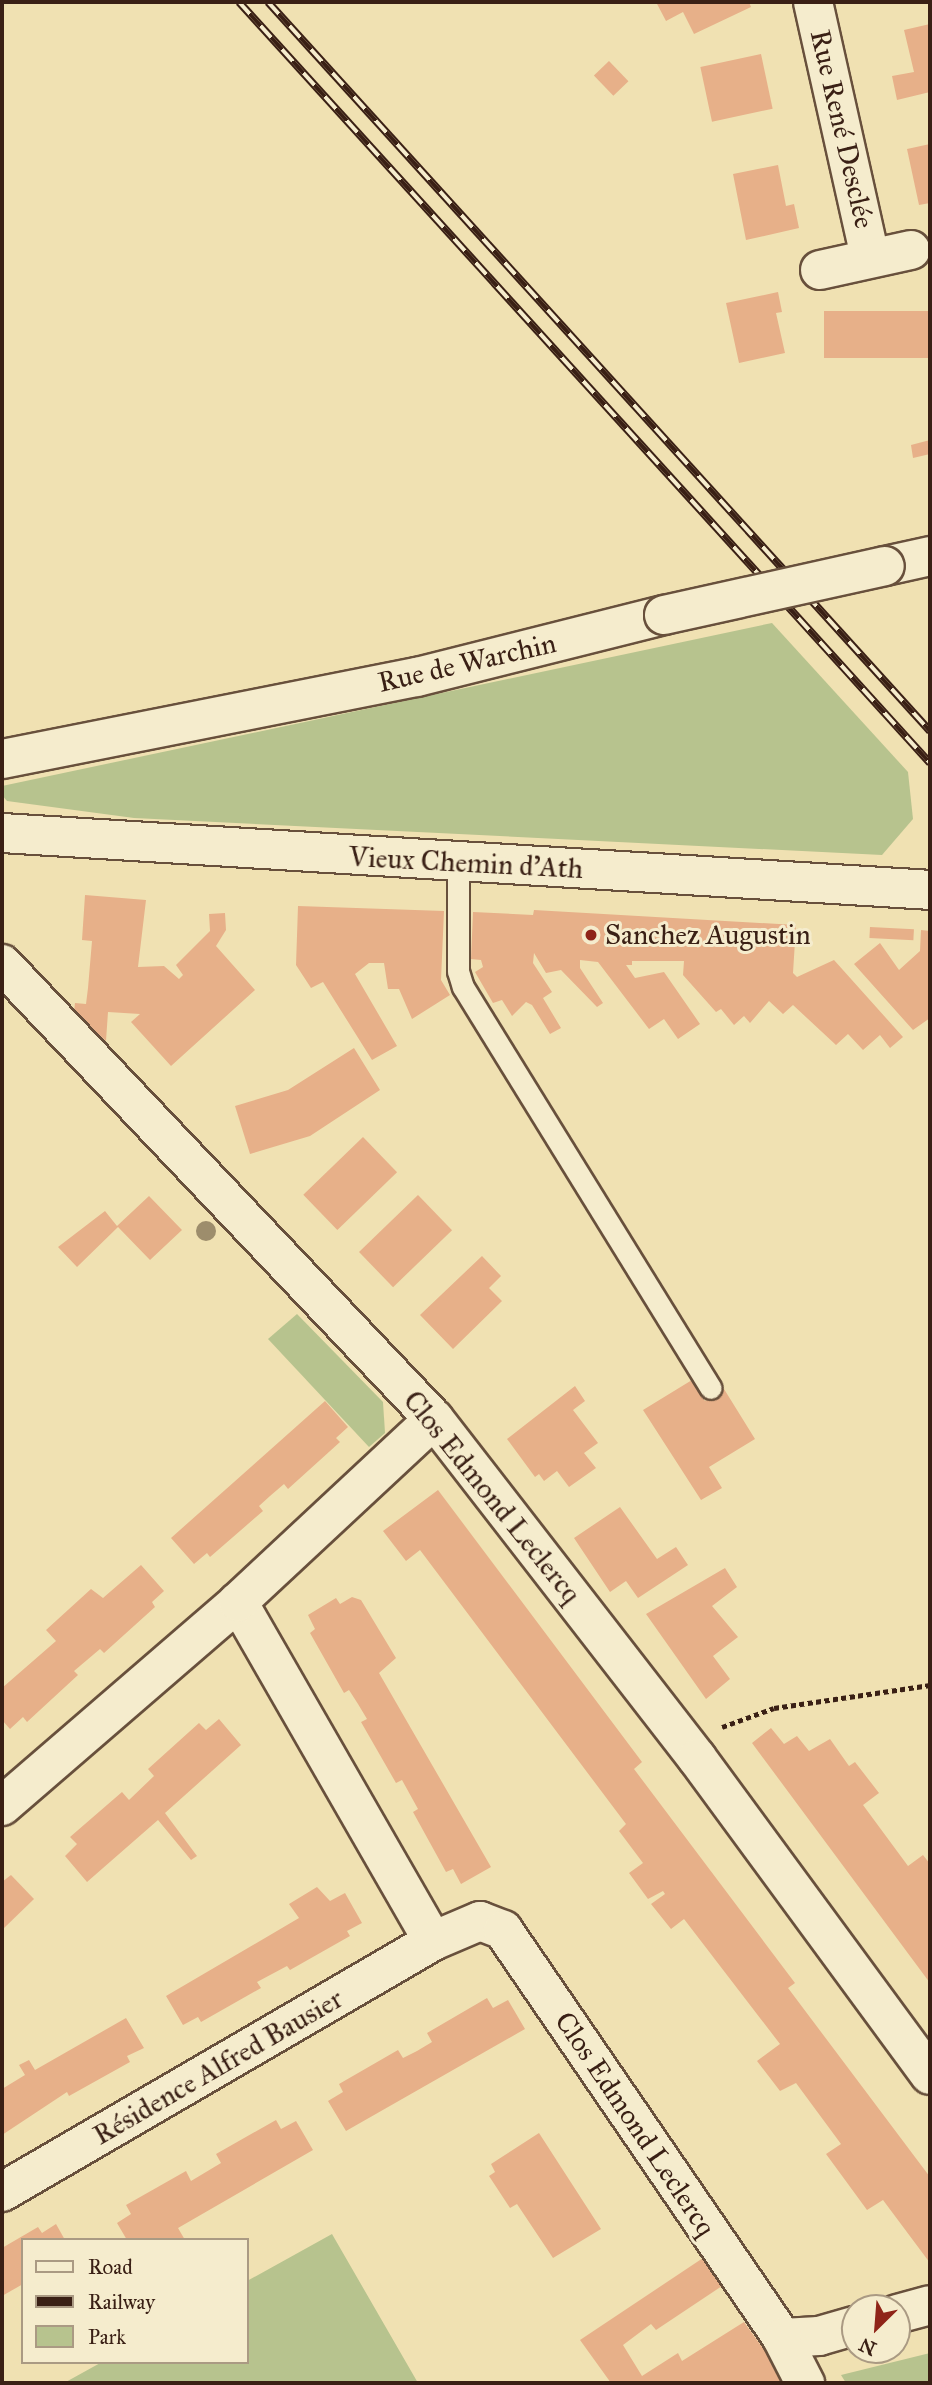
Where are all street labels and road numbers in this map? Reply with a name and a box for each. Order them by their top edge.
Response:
street label: Rue René Desclée [803,26,881,232]
street label: Rue de Warchin [375,626,559,700]
street label: Vieux Chemin d'Ath [348,840,584,886]
street label: Clos Edmond Leclercq [396,1384,588,1610]
street label: Résidence Alfred Bausier [87,1982,349,2152]
street label: Clos Edmond Leclercq [548,2006,722,2242]

